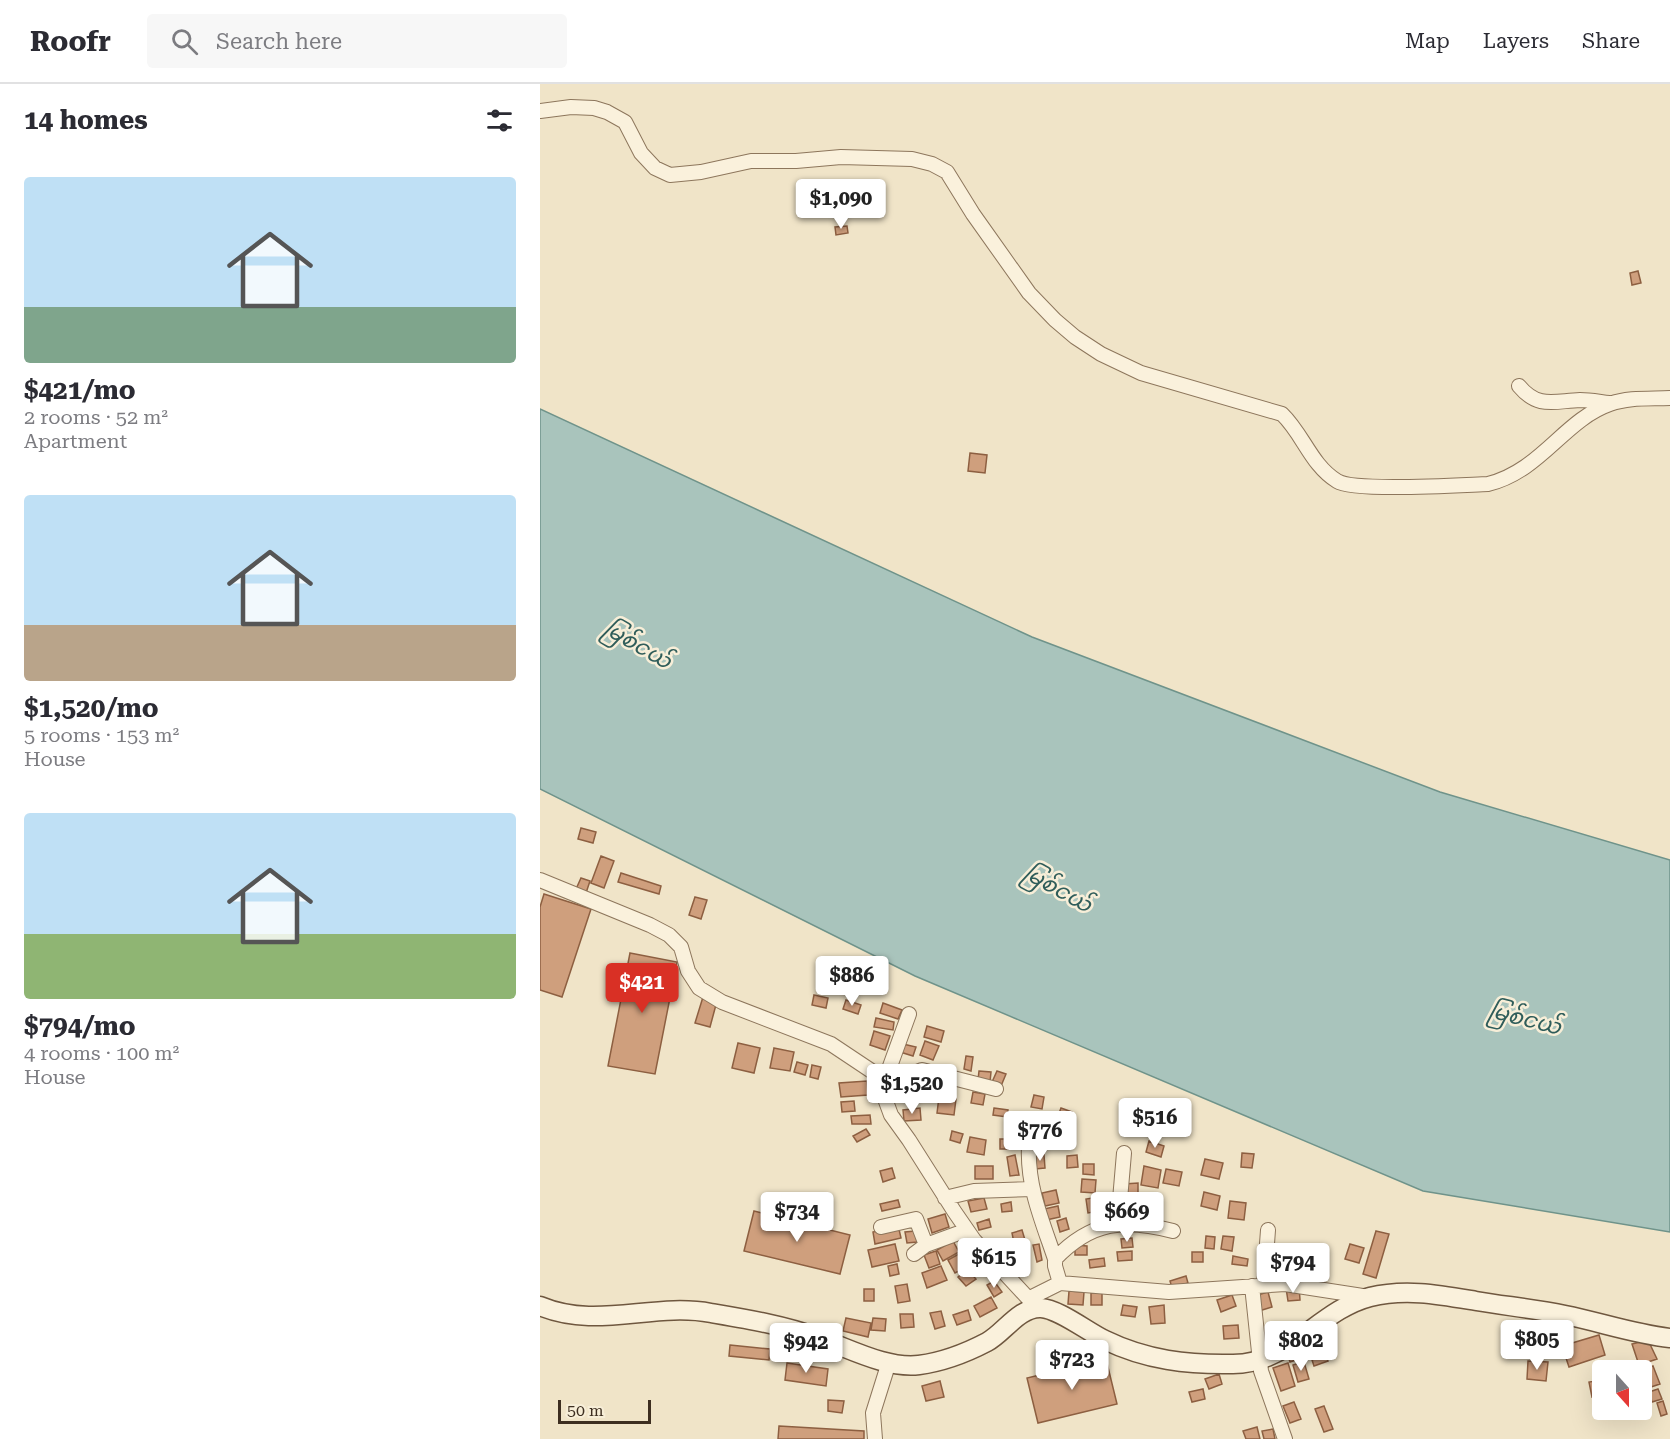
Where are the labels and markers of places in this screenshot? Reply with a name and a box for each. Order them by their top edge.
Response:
pin: $1,090 [792,179,890,230]
pin: $886 [816,956,888,1007]
pin: $421 [606,963,678,1014]
pin: $1,520 [863,1064,961,1115]
pin: $516 [1119,1098,1191,1149]
pin: $776 [1004,1111,1076,1162]
pin: $734 [761,1192,833,1243]
pin: $669 [1091,1192,1163,1243]
pin: $615 [958,1238,1030,1289]
pin: $794 [1257,1243,1329,1294]
pin: $805 [1501,1320,1573,1371]
pin: $802 [1265,1321,1337,1372]
pin: $942 [770,1323,842,1374]
pin: $723 [1036,1340,1108,1391]

